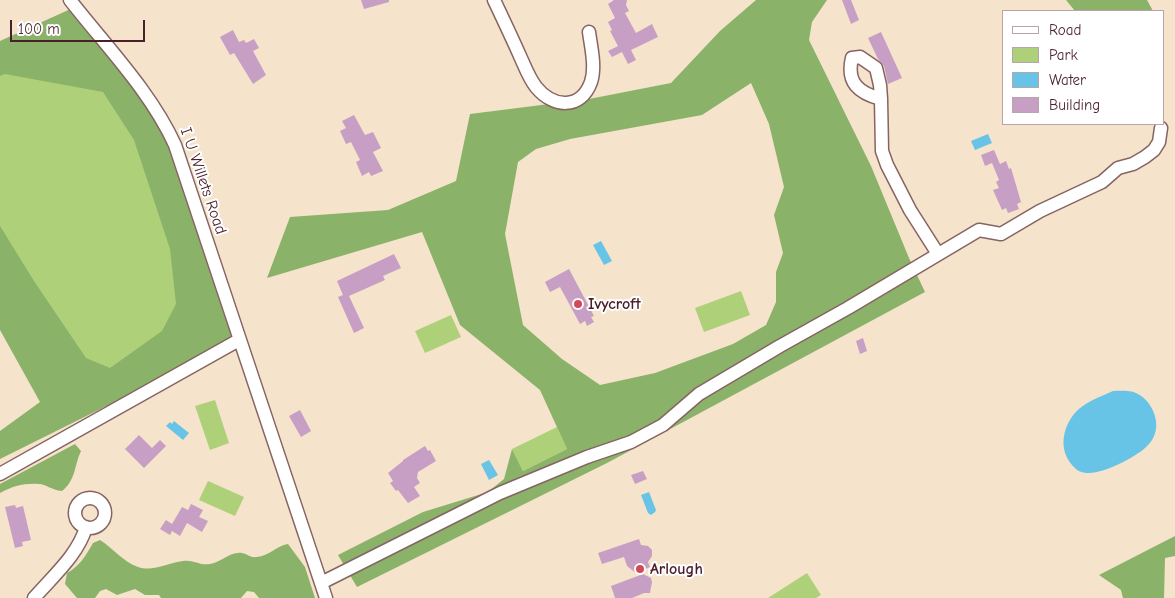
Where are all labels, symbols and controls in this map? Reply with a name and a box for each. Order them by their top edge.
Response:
scale bar [12,10,148,42]
legend [1002,10,1165,125]
text: 100 m [18,20,60,38]
text: Road [1049,21,1081,39]
text: Park [1049,46,1078,64]
text: Water [1049,71,1086,89]
text: Building [1049,96,1100,114]
street label: I U Willets Road [176,125,230,237]
place label: Ivycroft [588,294,641,314]
marker: Ivycroft [572,298,584,310]
place label: Arlough [650,559,703,579]
marker: Arlough [634,563,646,575]

